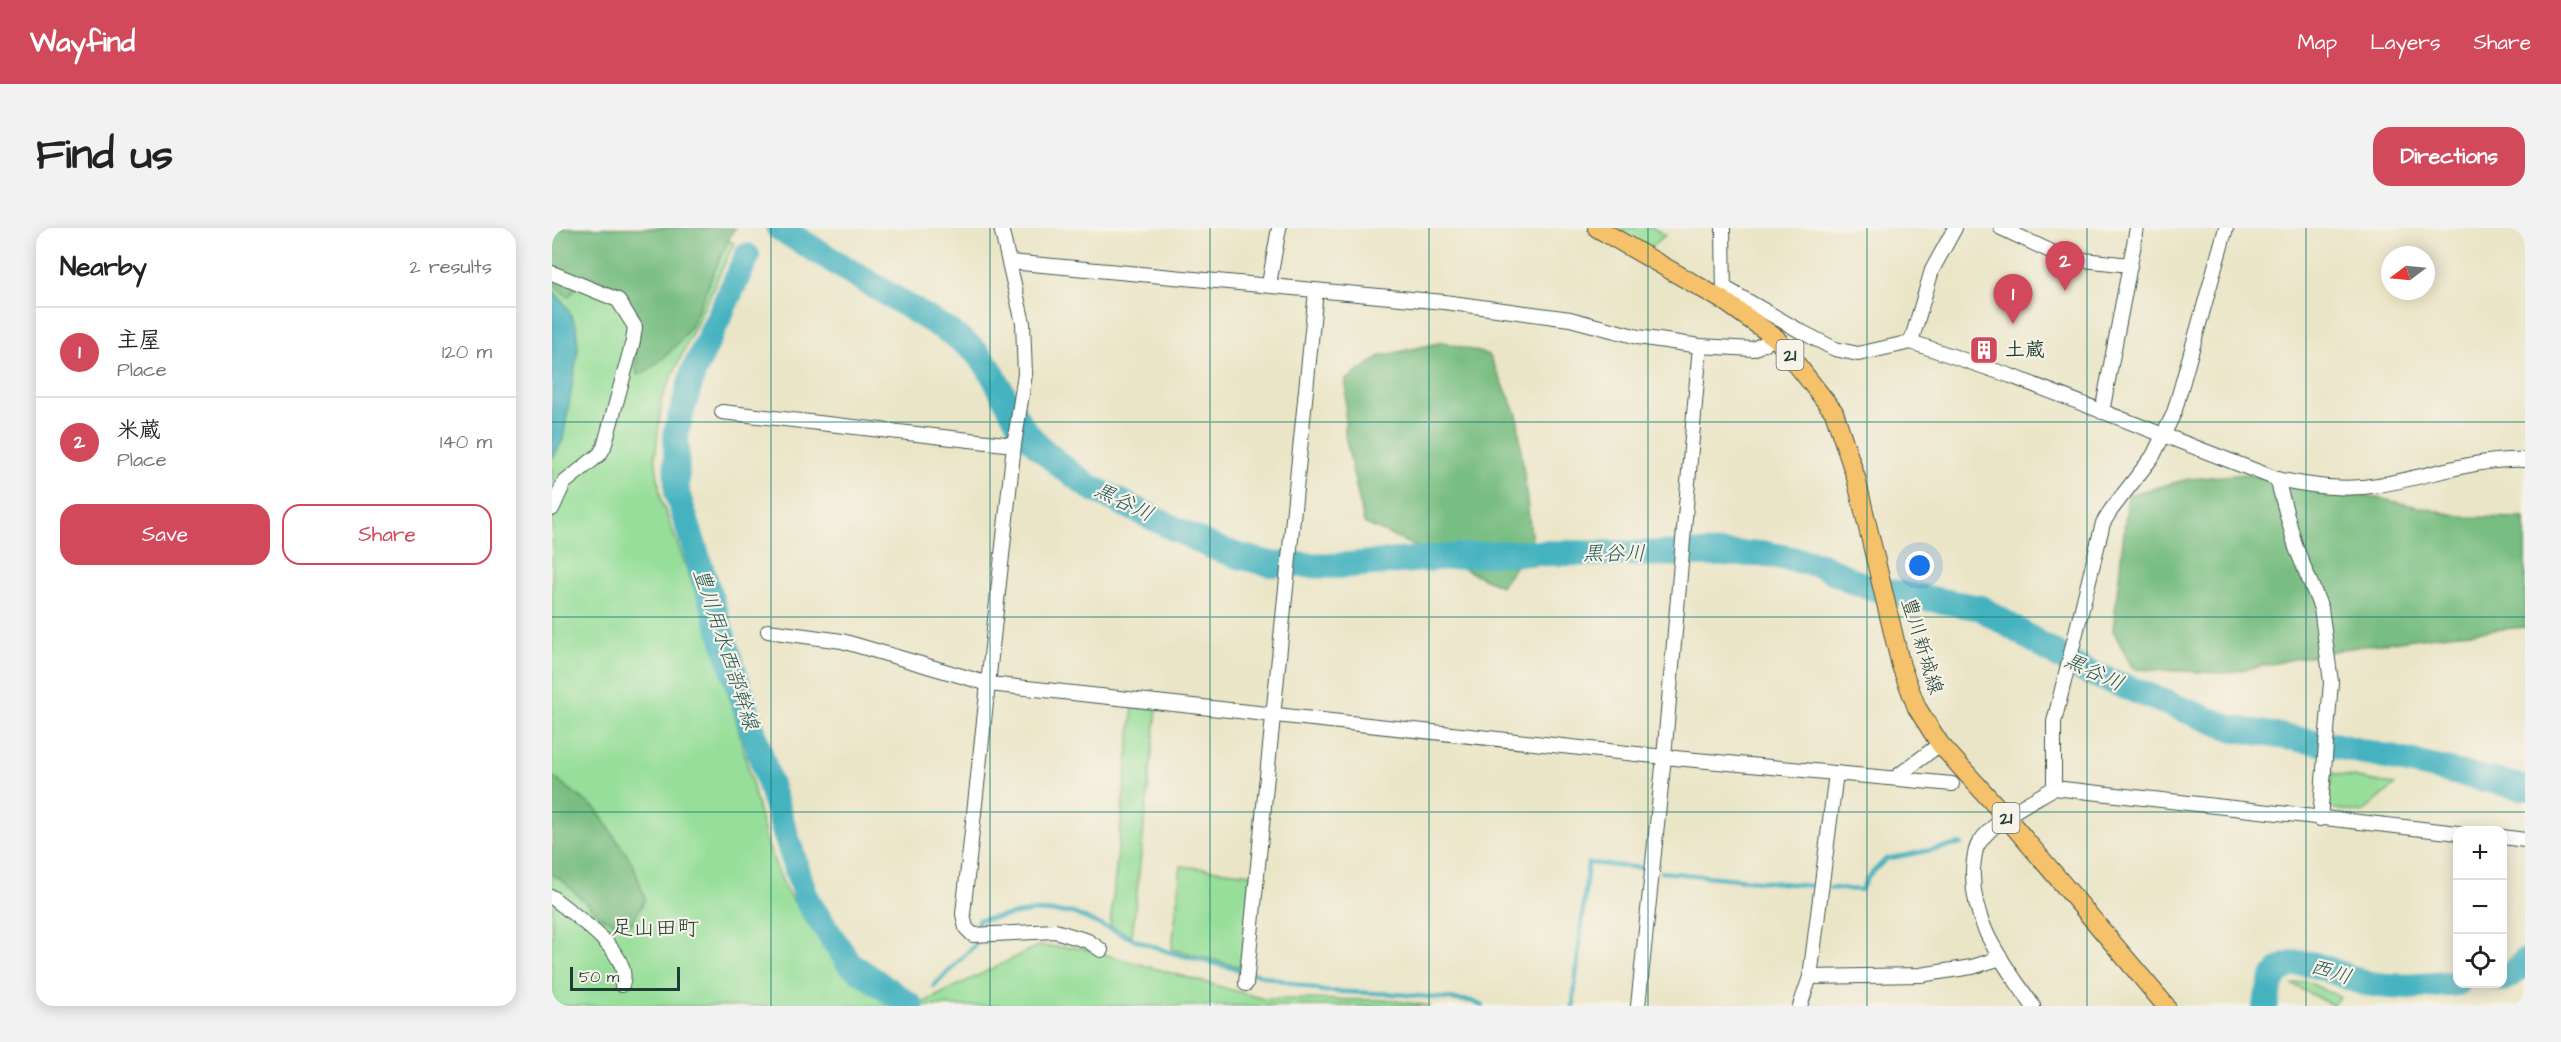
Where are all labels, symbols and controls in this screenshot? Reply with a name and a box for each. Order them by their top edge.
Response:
text: Wayfind [30,23,135,62]
text: Map [2297,28,2337,57]
text: Layers [2370,28,2440,57]
text: Share [2473,28,2531,57]
text: Find us [36,127,173,185]
button: Directions [2373,127,2525,186]
pin: 2 [2046,242,2084,291]
north arrow [2381,246,2435,300]
text: Nearby [60,249,147,285]
text: 2 results [409,253,492,281]
pin: 1 [1994,274,2032,324]
text: 主屋 [117,325,161,356]
building icon: 土蔵 [1968,334,2000,366]
place label: 土蔵 [2005,336,2045,364]
text: 1 [78,338,81,366]
text: 120 m [442,338,492,366]
road number: 21 [1776,340,1804,370]
text: Place [117,356,167,384]
text: 米蔵 [117,415,161,446]
text: 2 [74,428,85,456]
text: 140 m [440,428,492,456]
text: Place [117,446,167,474]
water label: 黒谷川 [1089,475,1159,529]
button: Save [60,504,270,565]
button: Share [282,504,492,565]
water label: 黒谷川 [1583,539,1646,568]
your location [1905,551,1934,580]
water label: 豊川用水西部幹線 [686,565,766,734]
street label: 豊川新城線 [1894,594,1950,698]
water label: 黒谷川 [2059,646,2129,698]
road number: 21 [1992,803,2020,833]
map controls [2453,826,2507,988]
button: + [2453,826,2507,880]
button: − [2453,880,2507,934]
district label: 足山田町 [611,913,699,944]
button: locate [2453,934,2507,988]
water label: 西川 [2307,952,2355,992]
scale bar [570,964,680,992]
text: 50 m [579,966,619,988]

